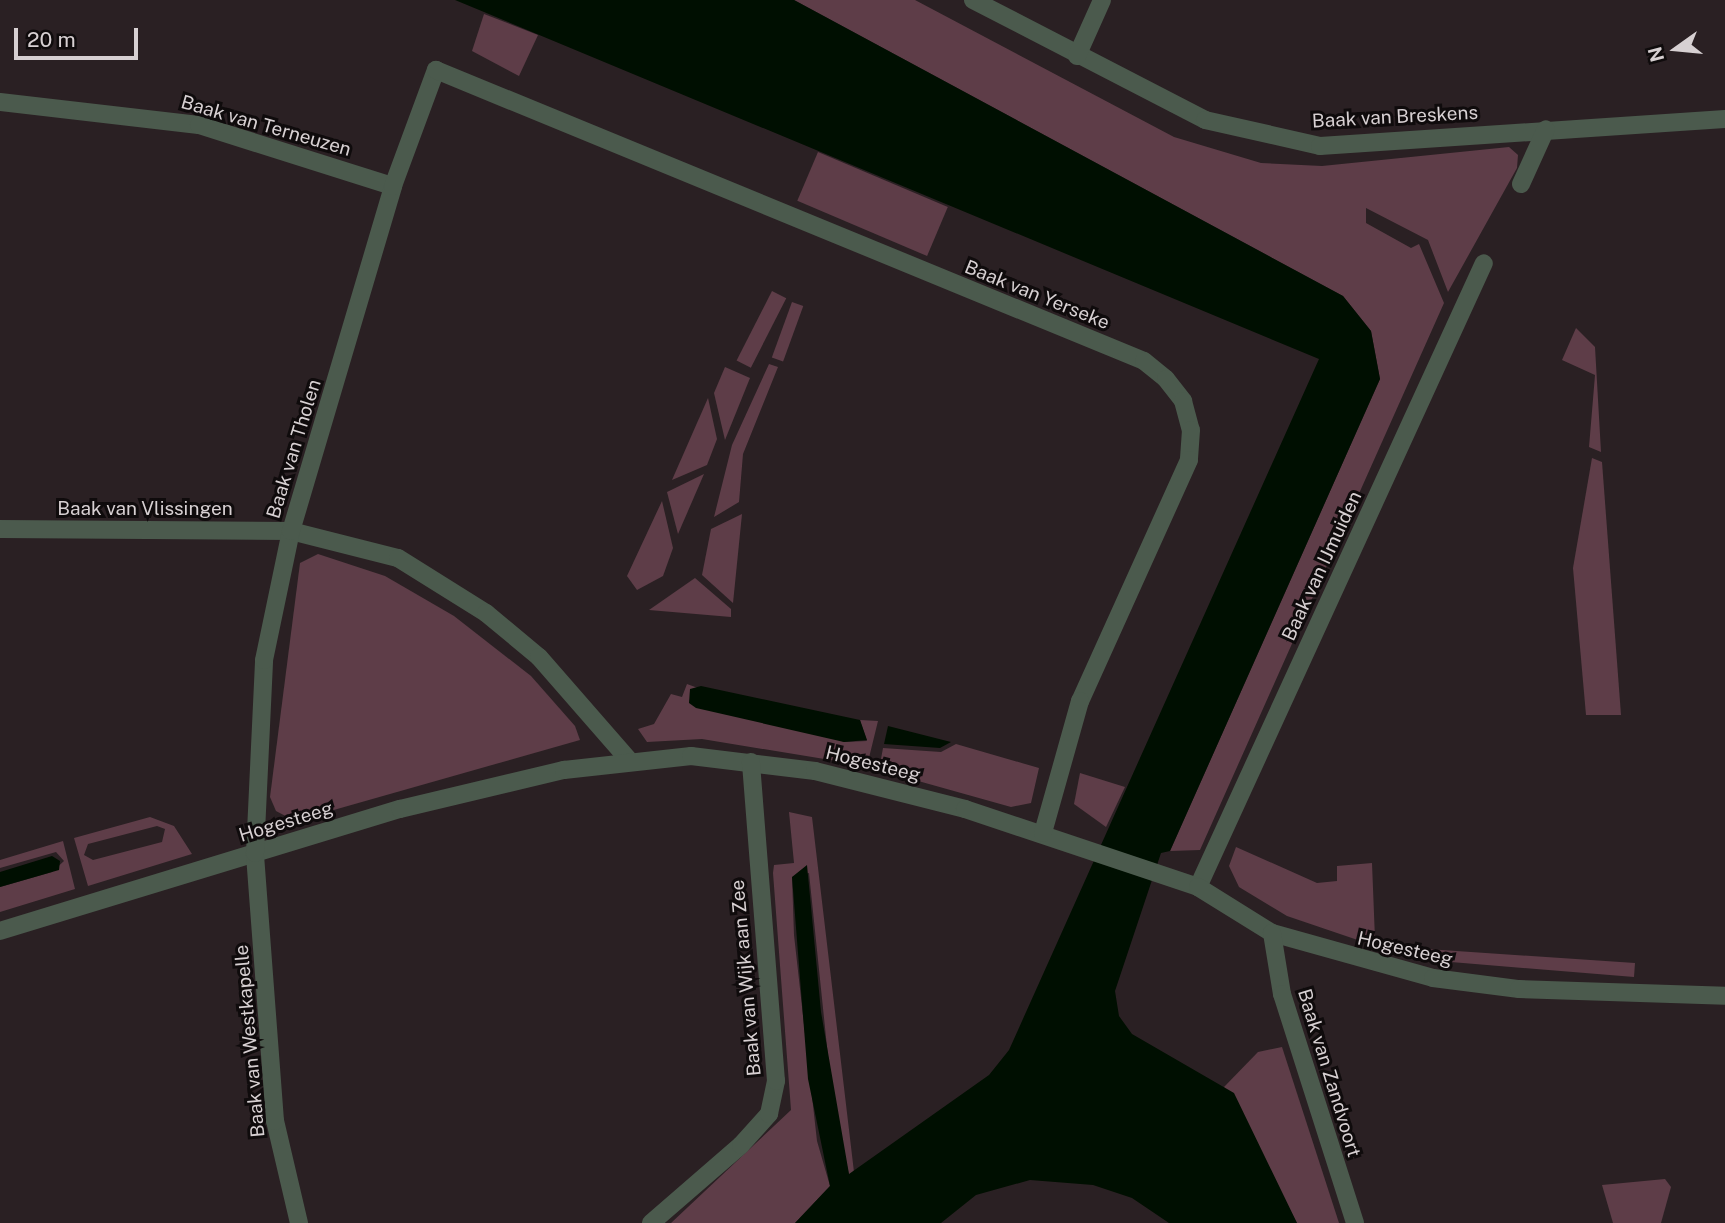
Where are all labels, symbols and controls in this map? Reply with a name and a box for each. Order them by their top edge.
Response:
scale bar [18,14,142,58]
north arrow [1641,14,1711,84]
text: 20 m [27,27,76,52]
text: N [1643,44,1668,64]
street label: Baak van Terneuzen [178,91,354,161]
street label: Baak van Breskens [1311,101,1479,133]
street label: Baak van Yerseke [961,256,1113,334]
street label: Baak van Tholen [262,377,326,521]
street label: Baak van IJmuiden [1277,488,1367,644]
street label: Baak van Vlissingen [57,498,233,520]
street label: Hogesteeg [823,741,923,787]
street label: Hogesteeg [236,797,336,847]
street label: Baak van Wijk aan Zee [726,879,766,1077]
street label: Hogesteeg [1355,927,1455,971]
street label: Baak van Westkapelle [230,944,270,1138]
street label: Baak van Zandvoort [1293,986,1365,1160]

